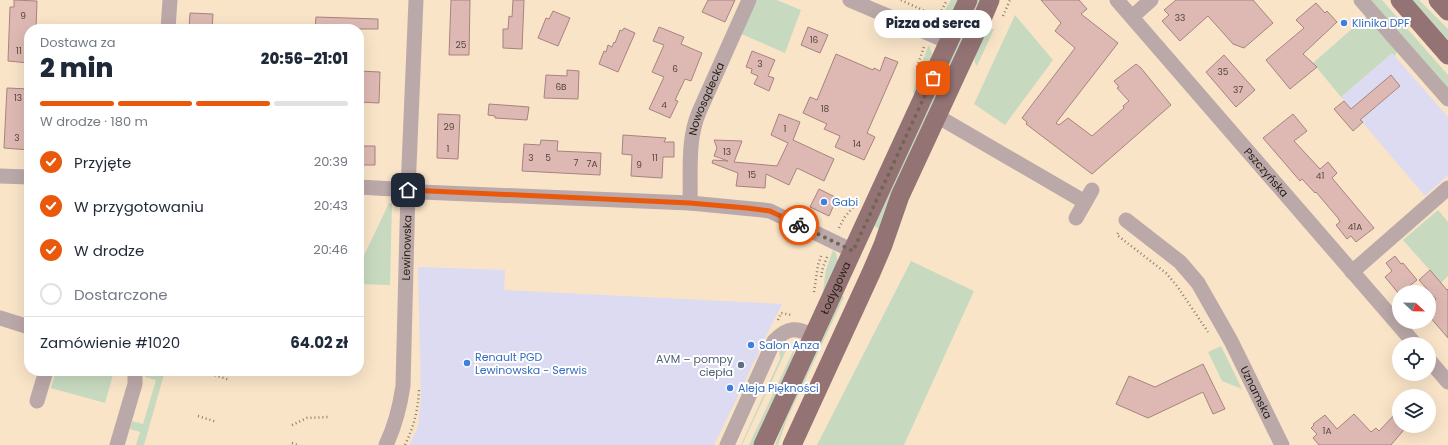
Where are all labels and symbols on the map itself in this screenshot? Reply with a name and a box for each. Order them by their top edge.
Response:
house number: 9 [20,10,26,22]
callout: Pizza od serca [874,10,992,38]
house number: 33 [1175,12,1185,24]
place label: Klinika DPF [1352,15,1410,31]
marker: Klinika DPF [1339,18,1349,28]
house number: 16 [810,34,819,46]
house number: 25 [456,39,467,51]
house number: 11 [16,45,22,57]
house number: 3 [757,58,763,70]
street label: Nowosądecka [685,59,728,137]
pin [916,61,950,95]
house number: 6 [672,63,678,75]
house number: 35 [1218,66,1229,78]
house number: 6B [555,81,567,93]
house number: 37 [1233,84,1243,96]
house number: 13 [14,92,22,104]
house number: 4 [661,99,667,111]
house number: 18 [821,103,830,115]
house number: 29 [444,121,455,133]
house number: 1 [784,123,787,135]
house number: 3 [14,132,20,144]
house number: 14 [853,138,862,150]
house number: 1 [447,143,450,155]
street label: Pszczyńska [1240,144,1292,201]
house number: 13 [723,146,731,158]
house number: 3 [528,152,534,164]
house number: 5 [545,152,551,164]
house number: 11 [652,152,658,164]
house number: 7 [574,157,579,169]
house number: 7A [587,158,597,170]
house number: 9 [636,159,642,171]
house number: 15 [748,169,757,181]
house number: 41 [1316,170,1324,182]
pin [391,173,425,207]
place label: Gabi [832,194,858,210]
marker: Gabi [819,197,829,207]
courier [779,205,819,245]
street label: Lewinowska [398,215,415,281]
house number: 41A [1348,221,1362,233]
street label: Łodygowa [816,259,854,317]
north arrow [1392,285,1436,329]
place label: Salon Anza [759,337,820,353]
marker: Salon Anza [746,340,756,350]
place label: Renault PGD Lewinowska - Serwis [475,349,587,378]
place label: AVM – pompy ciepła [656,351,734,380]
marker: Renault PGD Lewinowska - Serwis [462,358,472,368]
marker: AVM – pompy ciepła [736,360,746,370]
street label: Uznamska [1236,363,1276,422]
place label: Aleja Piękności [738,380,819,396]
marker: Aleja Piękności [725,383,735,393]
house number: 1A [1323,425,1331,437]

